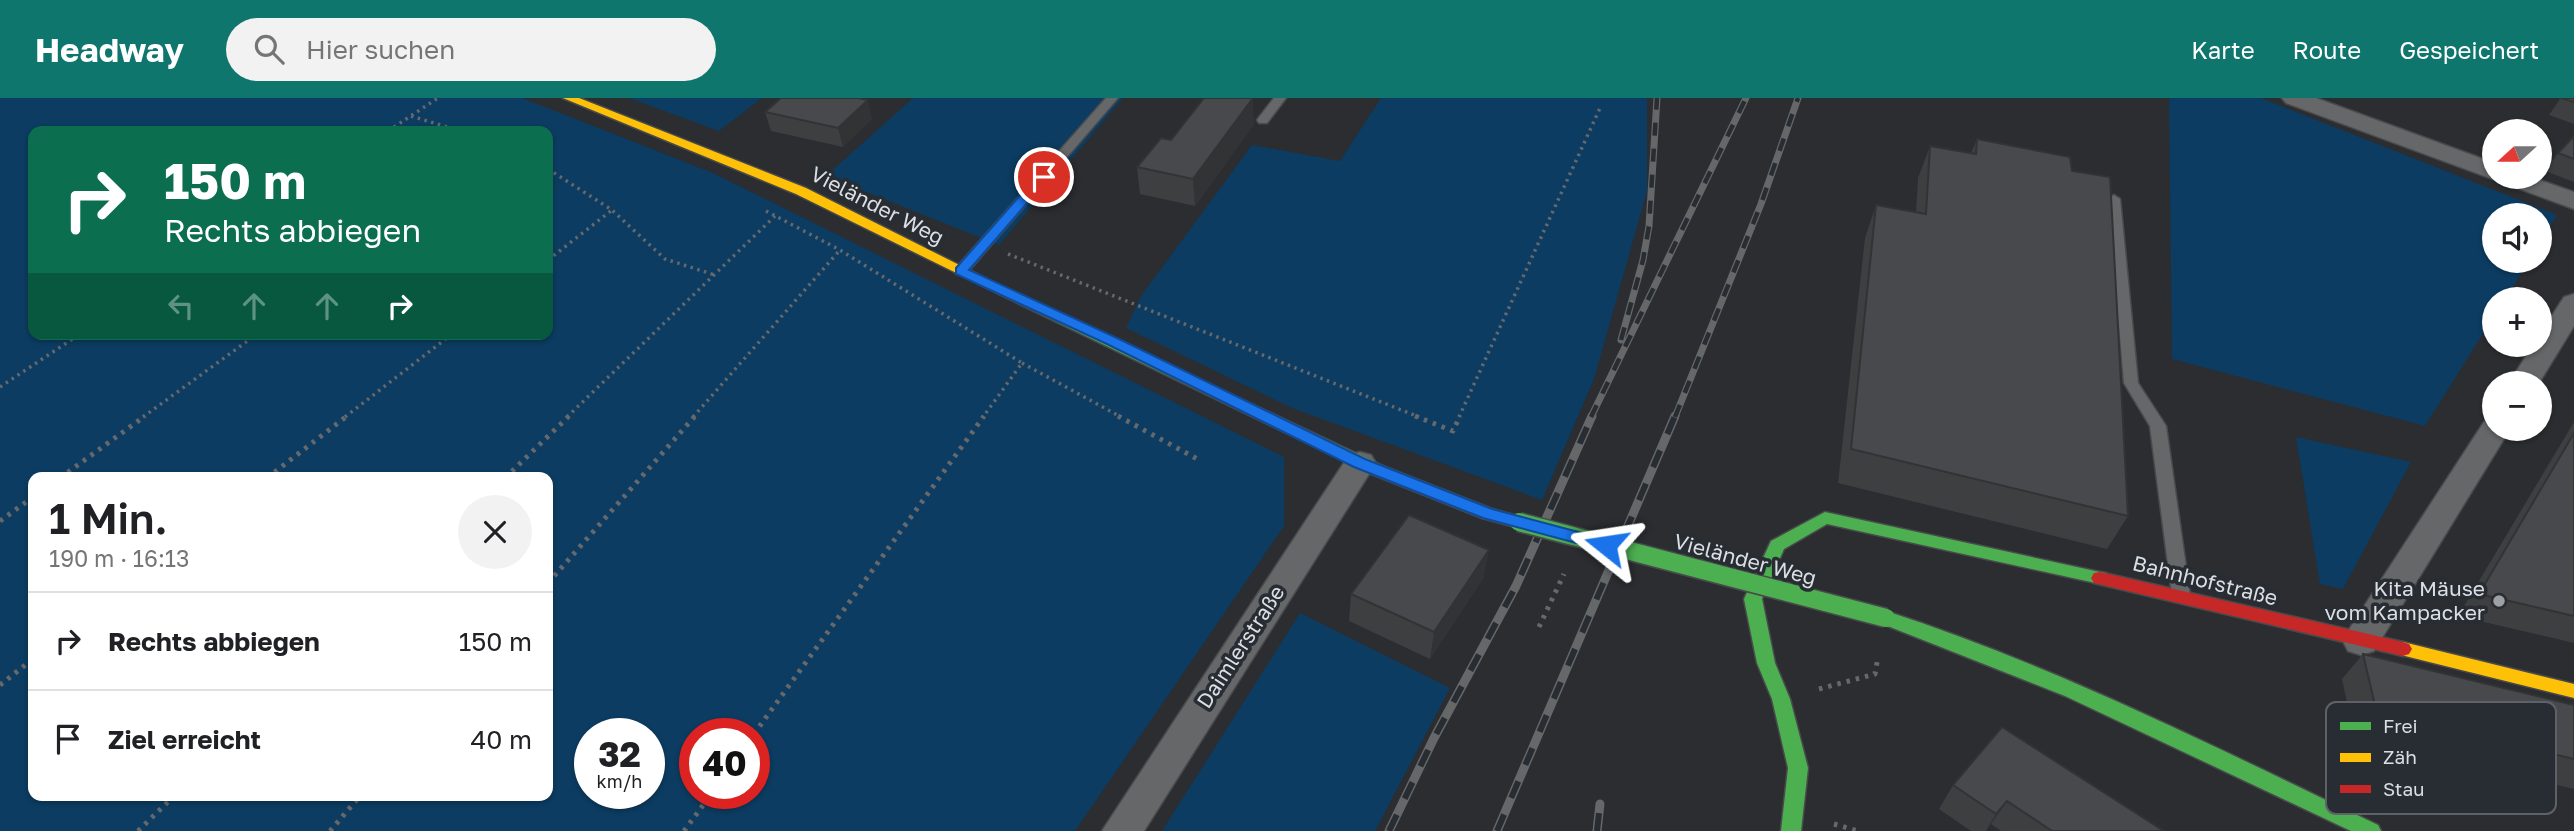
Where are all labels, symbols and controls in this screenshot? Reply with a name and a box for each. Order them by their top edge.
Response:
search box [226,18,716,81]
text: Headway [35,30,184,69]
icon: search [250,30,288,68]
text: Hier suchen [306,34,455,65]
text: Karte [2191,35,2255,64]
text: Route [2293,35,2361,64]
text: Gespeichert [2399,35,2539,64]
north arrow [2482,119,2552,189]
map controls [2482,119,2552,441]
pin [1014,147,1074,207]
text: 150 m [164,151,306,210]
icon: right [49,154,140,245]
icon: arrive [1025,158,1063,196]
street label: Vieländer Weg [806,160,949,250]
button: sound [2482,203,2552,273]
text: Rechts abbiegen [164,211,421,249]
icon: left [162,287,200,325]
icon: ahead [235,287,273,325]
icon: ahead [308,287,346,325]
icon: right [381,287,419,325]
button: + [2482,287,2552,357]
button: − [2482,371,2552,441]
text: 1 Min. [49,493,167,543]
button: close [458,495,532,569]
position arrow [1569,508,1643,582]
street label: Vieländer Weg [1671,528,1819,591]
text: 190 m · 16:13 [49,544,189,572]
street label: Bahnhofstraße [2130,549,2280,611]
place label: Kita Mäuse vom Kampacker [2324,575,2485,625]
street label: Daimlerstraße [1191,580,1290,713]
marker: Kita Mäuse vom Kampacker [2491,593,2507,609]
icon: right [49,622,87,660]
text: Rechts abbiegen [108,626,320,657]
text: 150 m [459,626,532,657]
legend [2326,702,2556,814]
text: Frei [2383,714,2418,737]
speed limit sign: 40 [679,718,770,809]
icon: arrive [49,720,87,758]
text: Ziel erreicht [108,724,261,755]
text: 40 m [471,724,532,755]
text: 32 [598,733,641,775]
text: Zäh [2383,745,2417,768]
text: km/h [597,770,642,792]
text: Stau [2383,777,2425,800]

